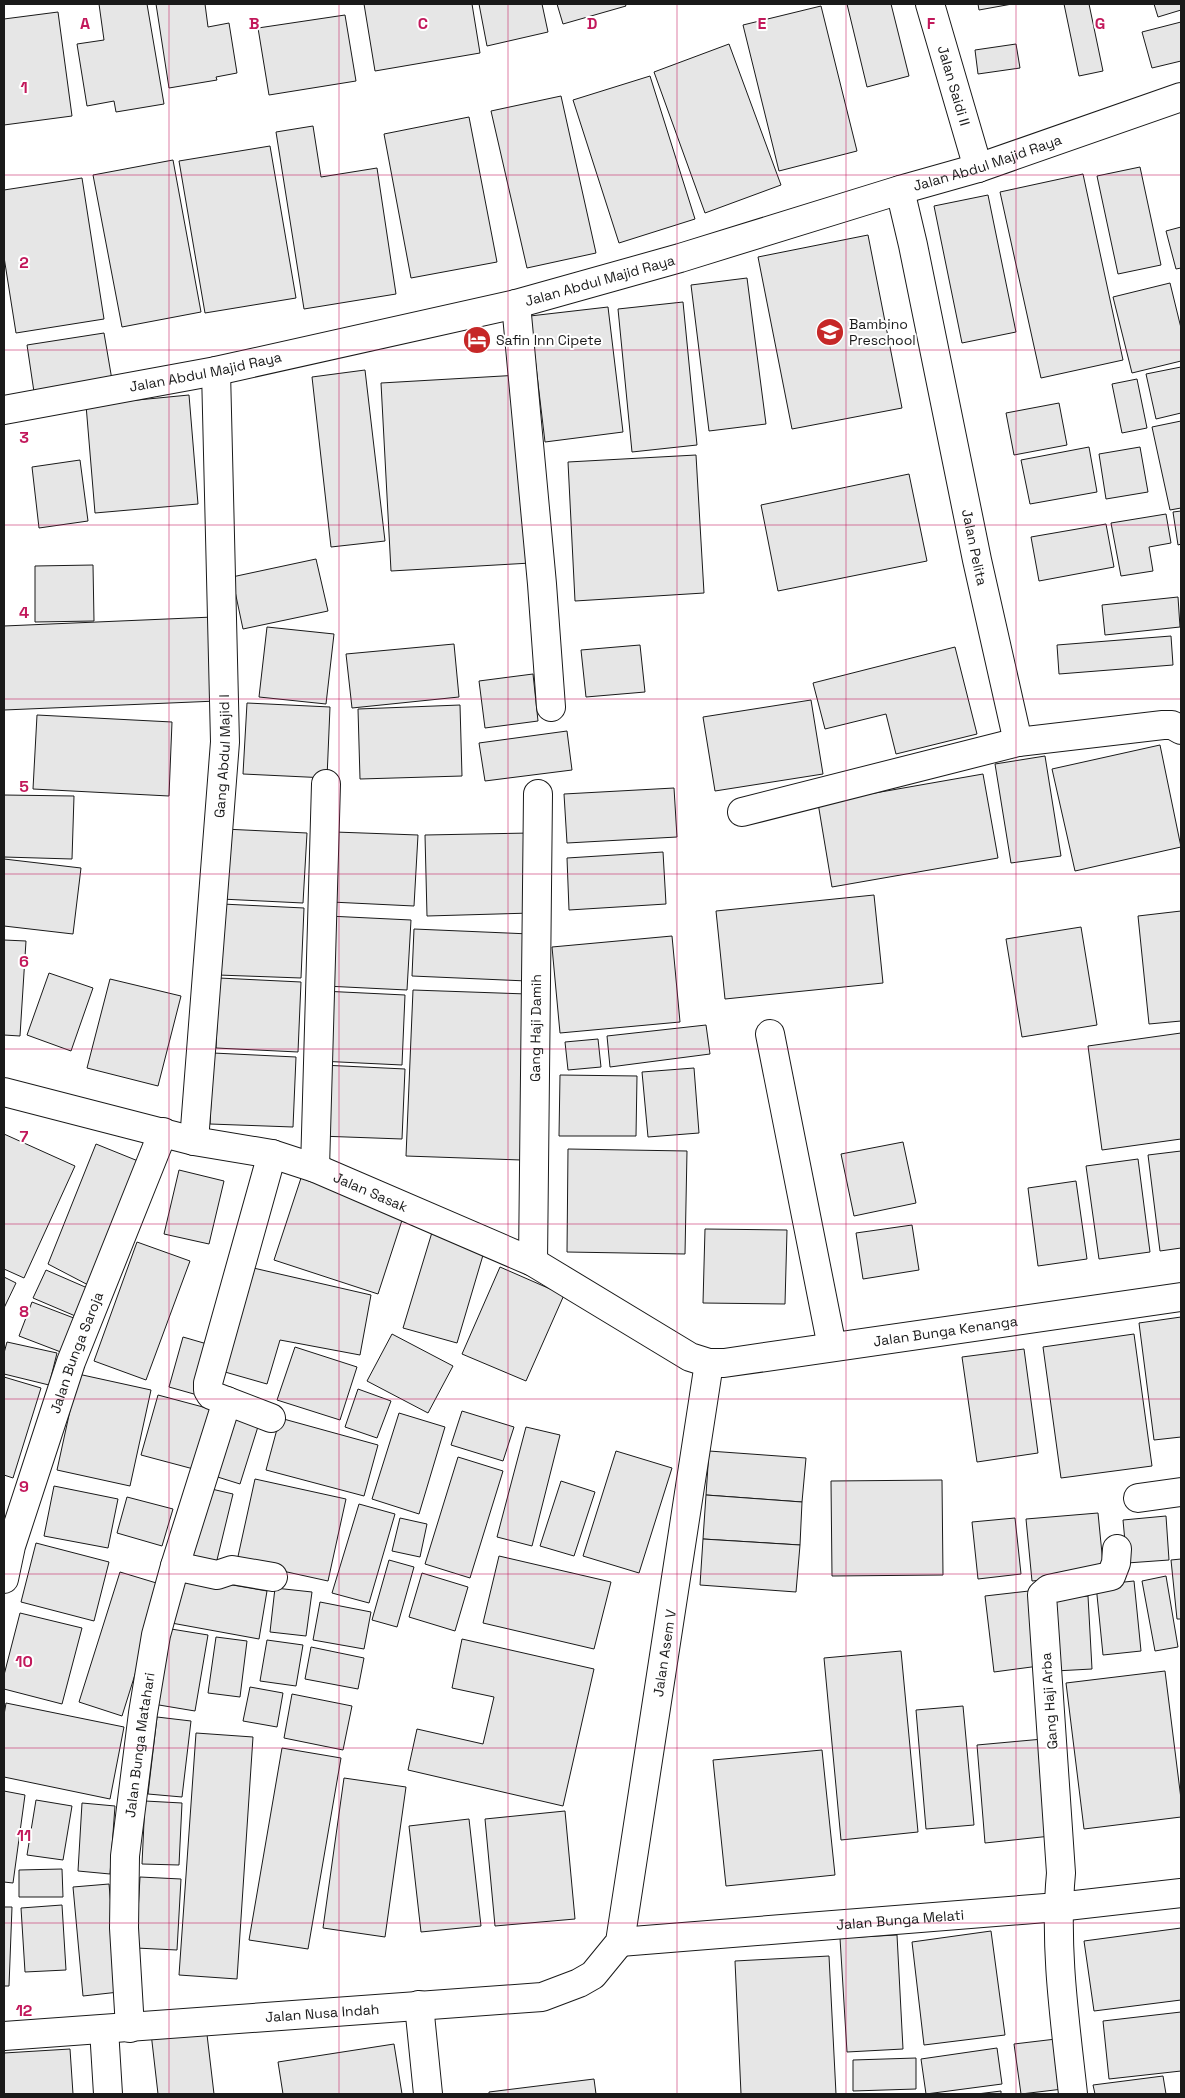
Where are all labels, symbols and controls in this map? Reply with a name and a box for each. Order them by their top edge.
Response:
text: A [80,13,90,34]
text: B [249,13,259,34]
text: C [418,13,428,34]
text: D [587,13,597,34]
text: E [758,13,767,34]
text: F [927,13,936,34]
text: G [1095,13,1105,34]
street label: Jalan Saidi II [934,43,974,128]
text: 1 [20,77,28,98]
street label: Jalan Abdul Majid Raya [911,130,1064,195]
street label: Jalan Abdul Majid Raya [523,251,677,310]
text: 2 [19,252,29,273]
place label: Bambino Preschool [849,315,916,349]
school or university icon: Bambino Preschool [815,317,845,347]
hotel icon: Safin Inn Cipete [462,325,492,355]
place label: Safin Inn Cipete [496,331,602,349]
street label: Jalan Abdul Majid Raya [128,348,283,396]
text: 3 [19,427,29,448]
street label: Jalan Pelita [958,508,991,587]
text: 4 [19,602,29,623]
street label: Gang Abdul Majid I [210,694,234,819]
text: 5 [19,776,29,797]
text: 6 [19,951,29,972]
street label: Gang Haji Damih [526,974,545,1082]
text: 7 [20,1126,29,1147]
street label: Jalan Sasak [331,1168,411,1216]
street label: Jalan Bunga Saroja [46,1289,107,1416]
text: 8 [19,1301,29,1322]
street label: Jalan Bunga Kenanga [872,1312,1019,1350]
text: 9 [19,1476,29,1497]
street label: Jalan Asem V [649,1608,680,1698]
text: 10 [15,1651,33,1672]
street label: Gang Haji Arba [1037,1652,1061,1750]
street label: Jalan Bunga Matahari [121,1671,159,1819]
text: 11 [17,1825,31,1846]
street label: Jalan Bunga Melati [835,1906,965,1934]
text: 12 [16,2000,32,2021]
street label: Jalan Nusa Indah [265,2000,380,2026]

